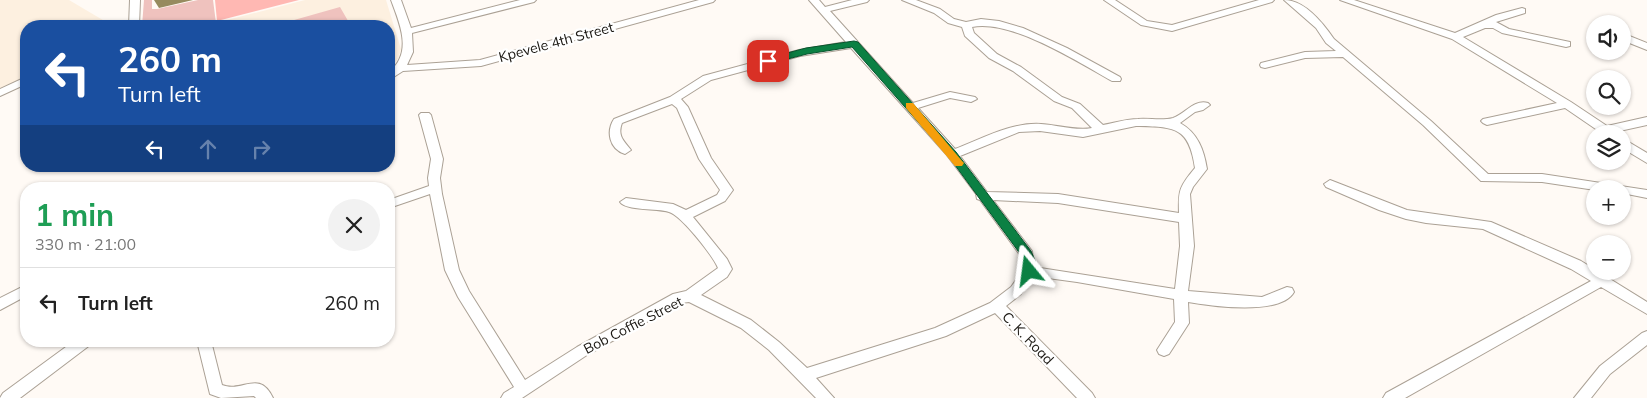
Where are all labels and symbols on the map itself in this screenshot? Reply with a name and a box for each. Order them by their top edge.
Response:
street label: Kpevele 4th Street [497,18,616,66]
pin [747,40,789,82]
position arrow [1002,244,1054,296]
street label: Bob Coffie Street [580,292,686,358]
street label: C. K. Road [998,308,1058,368]

